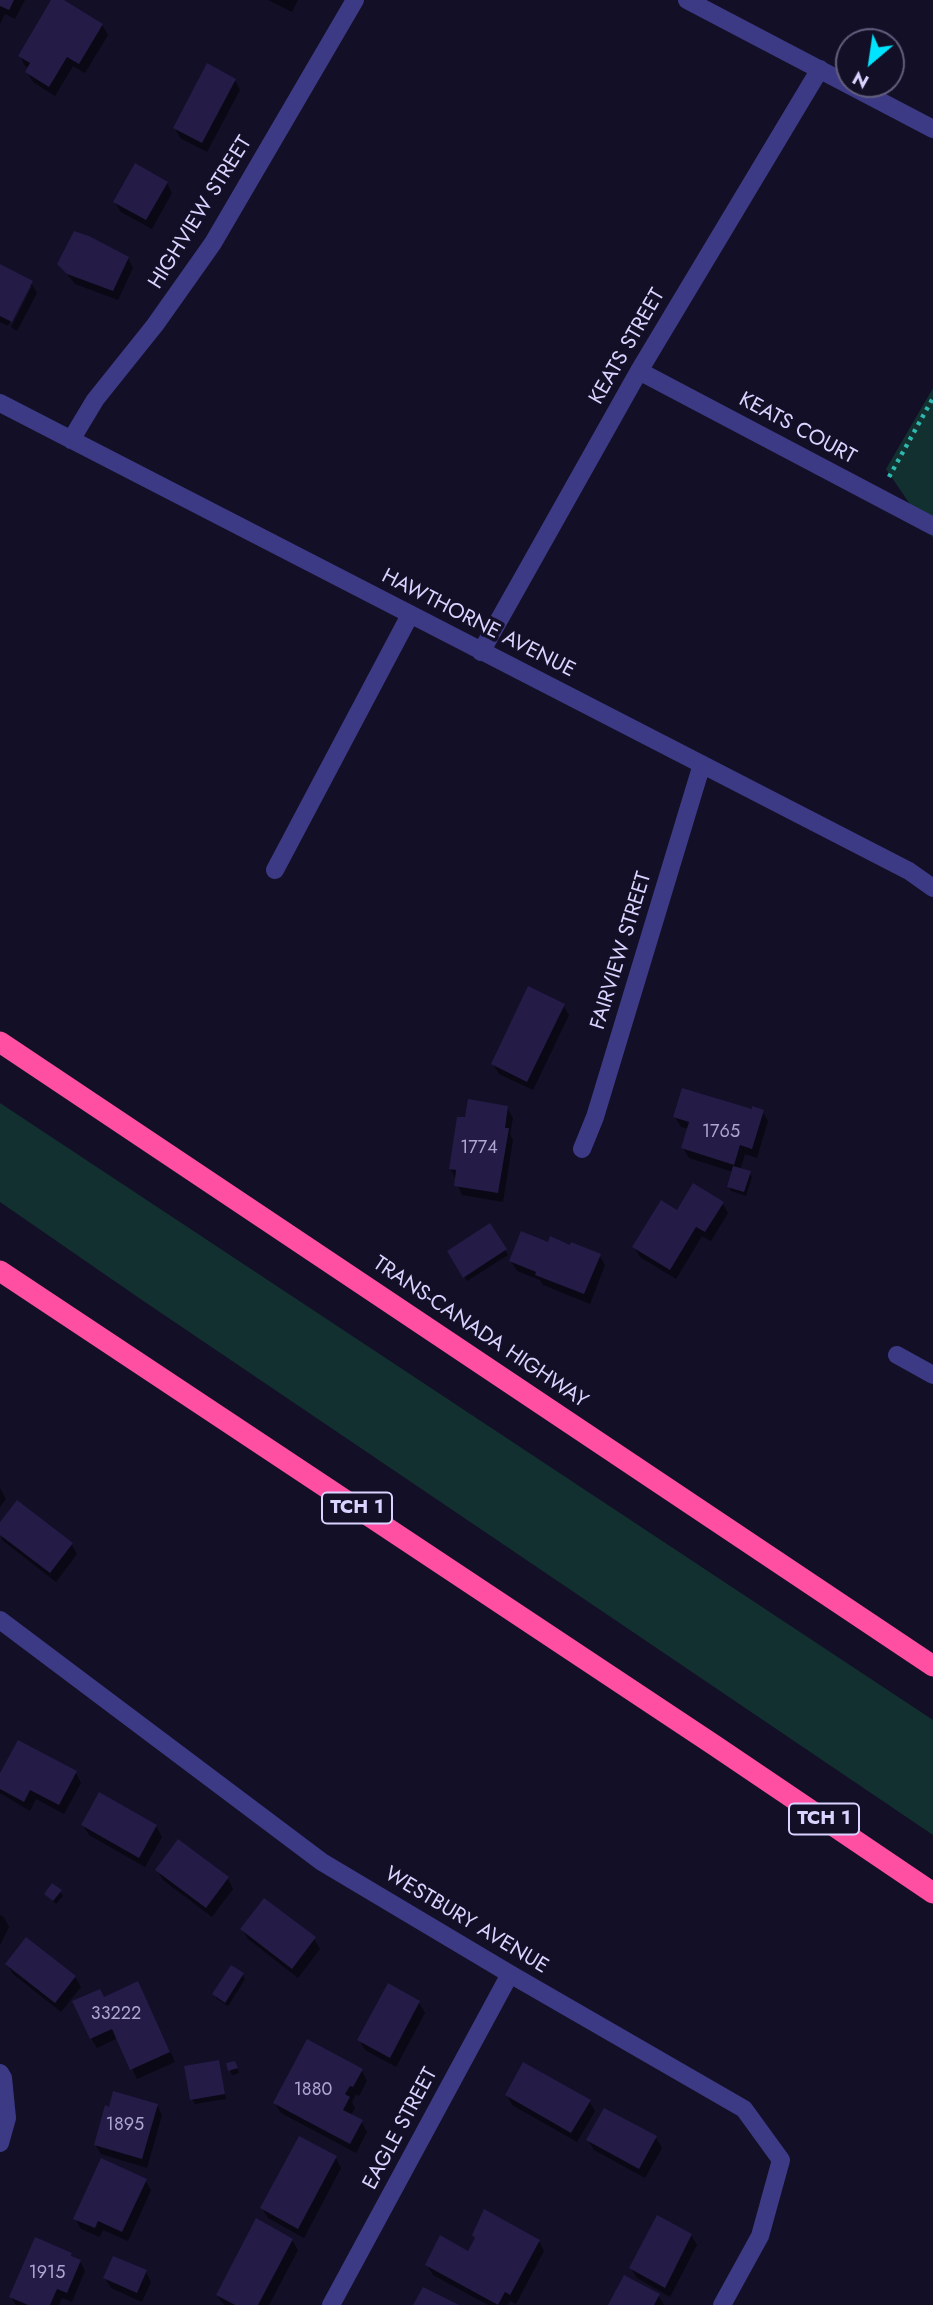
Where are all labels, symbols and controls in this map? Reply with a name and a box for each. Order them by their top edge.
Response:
north arrow [835,28,905,98]
text: N [847,65,874,96]
street label: HIGHVIEW STREET [144,132,258,294]
street label: KEATS STREET [585,285,671,409]
street label: KEATS COURT [734,388,860,470]
street label: HAWTHORNE AVENUE [377,564,579,684]
street label: FAIRVIEW STREET [586,869,658,1033]
house number: 1765 [702,1122,740,1144]
house number: 1774 [460,1138,498,1160]
street label: TRANS-CANADA HIGHWAY [368,1252,592,1414]
road number: TCH 1 [322,1492,392,1524]
road number: TCH 1 [789,1803,859,1834]
street label: WESTBURY AVENUE [380,1862,552,1980]
house number: 33222 [91,2004,141,2026]
street label: EAGLE STREET [358,2064,444,2194]
house number: 1880 [294,2080,332,2102]
house number: 1895 [106,2115,144,2137]
house number: 1915 [29,2263,65,2285]

